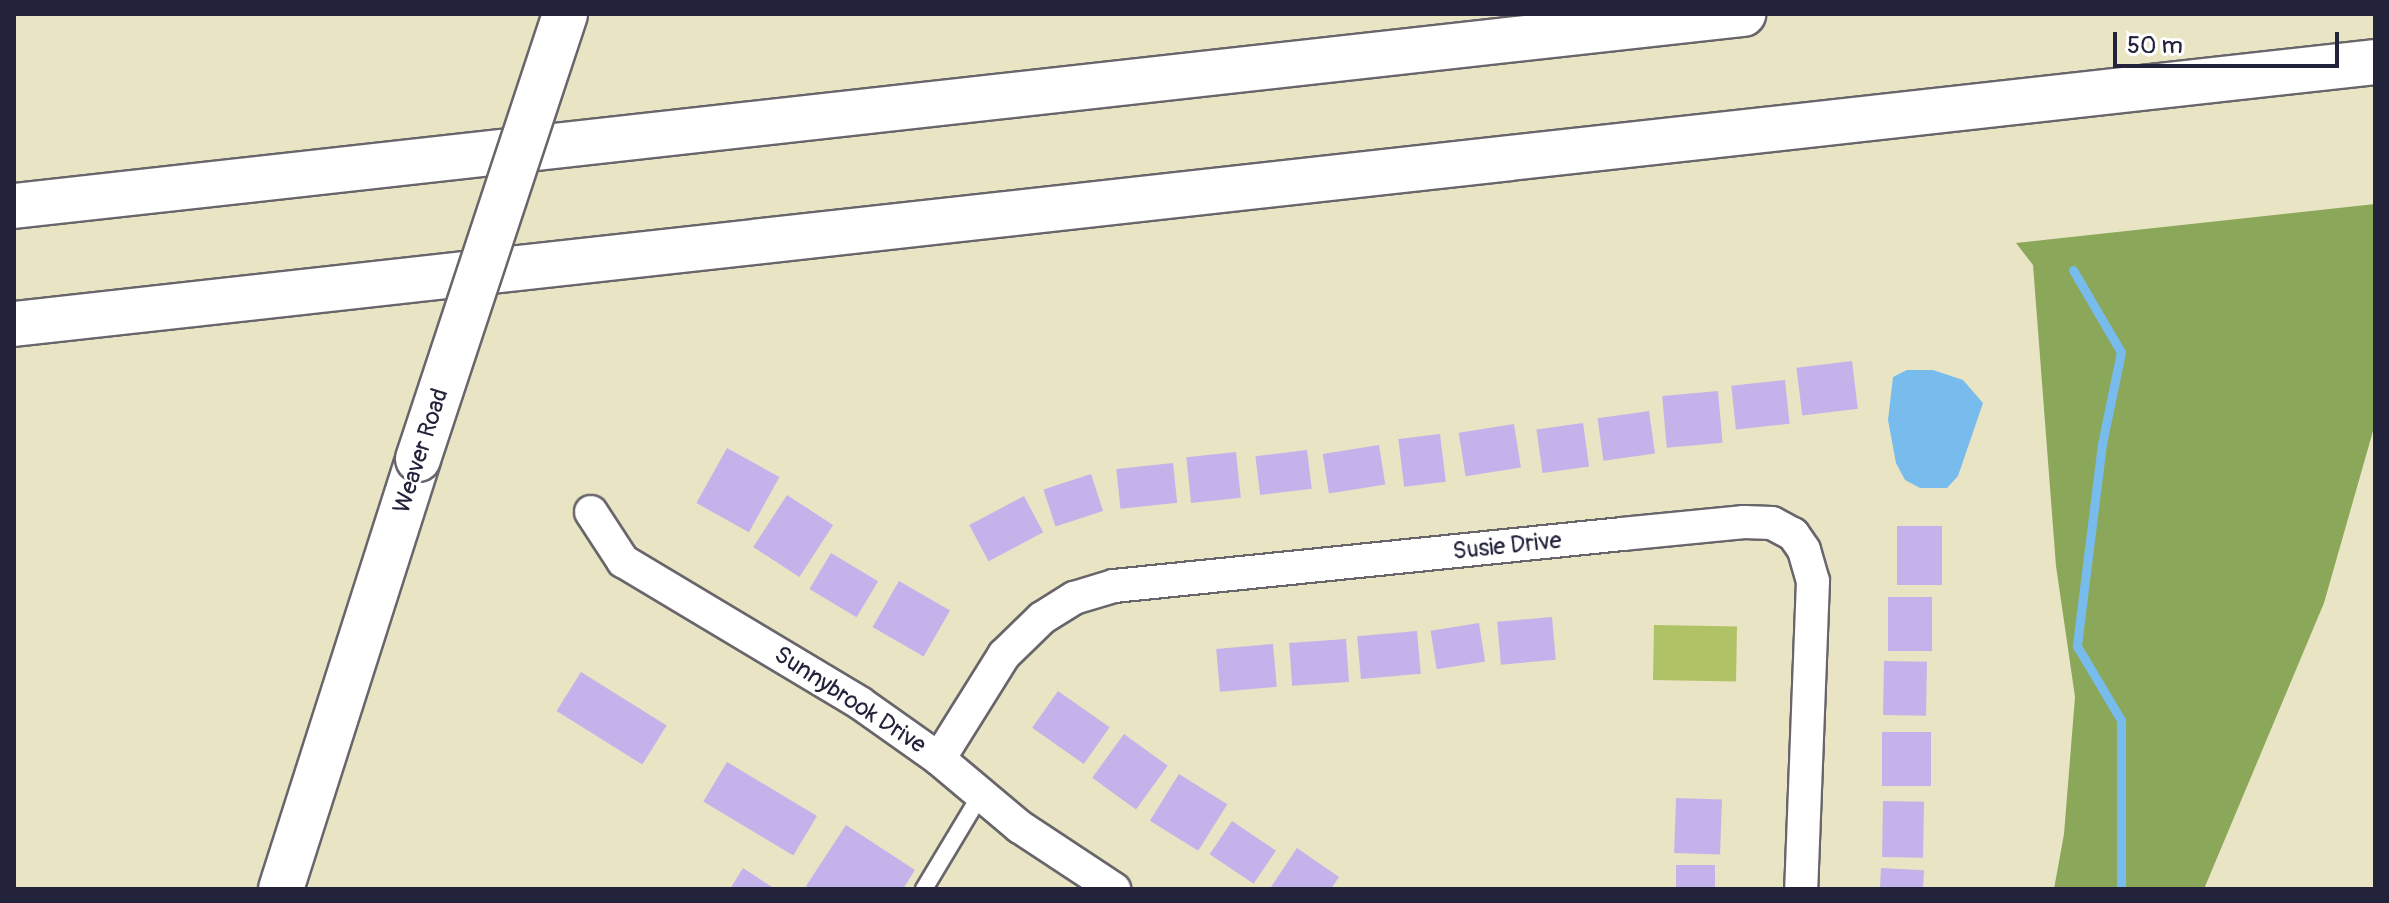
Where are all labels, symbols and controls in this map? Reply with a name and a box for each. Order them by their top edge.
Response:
scale bar [2117,16,2343,66]
text: 50 m [2127,31,2183,60]
street label: Weaver Road [387,385,455,517]
street label: Susie Drive [1451,526,1563,566]
street label: Sunnybrook Drive [769,640,931,760]

